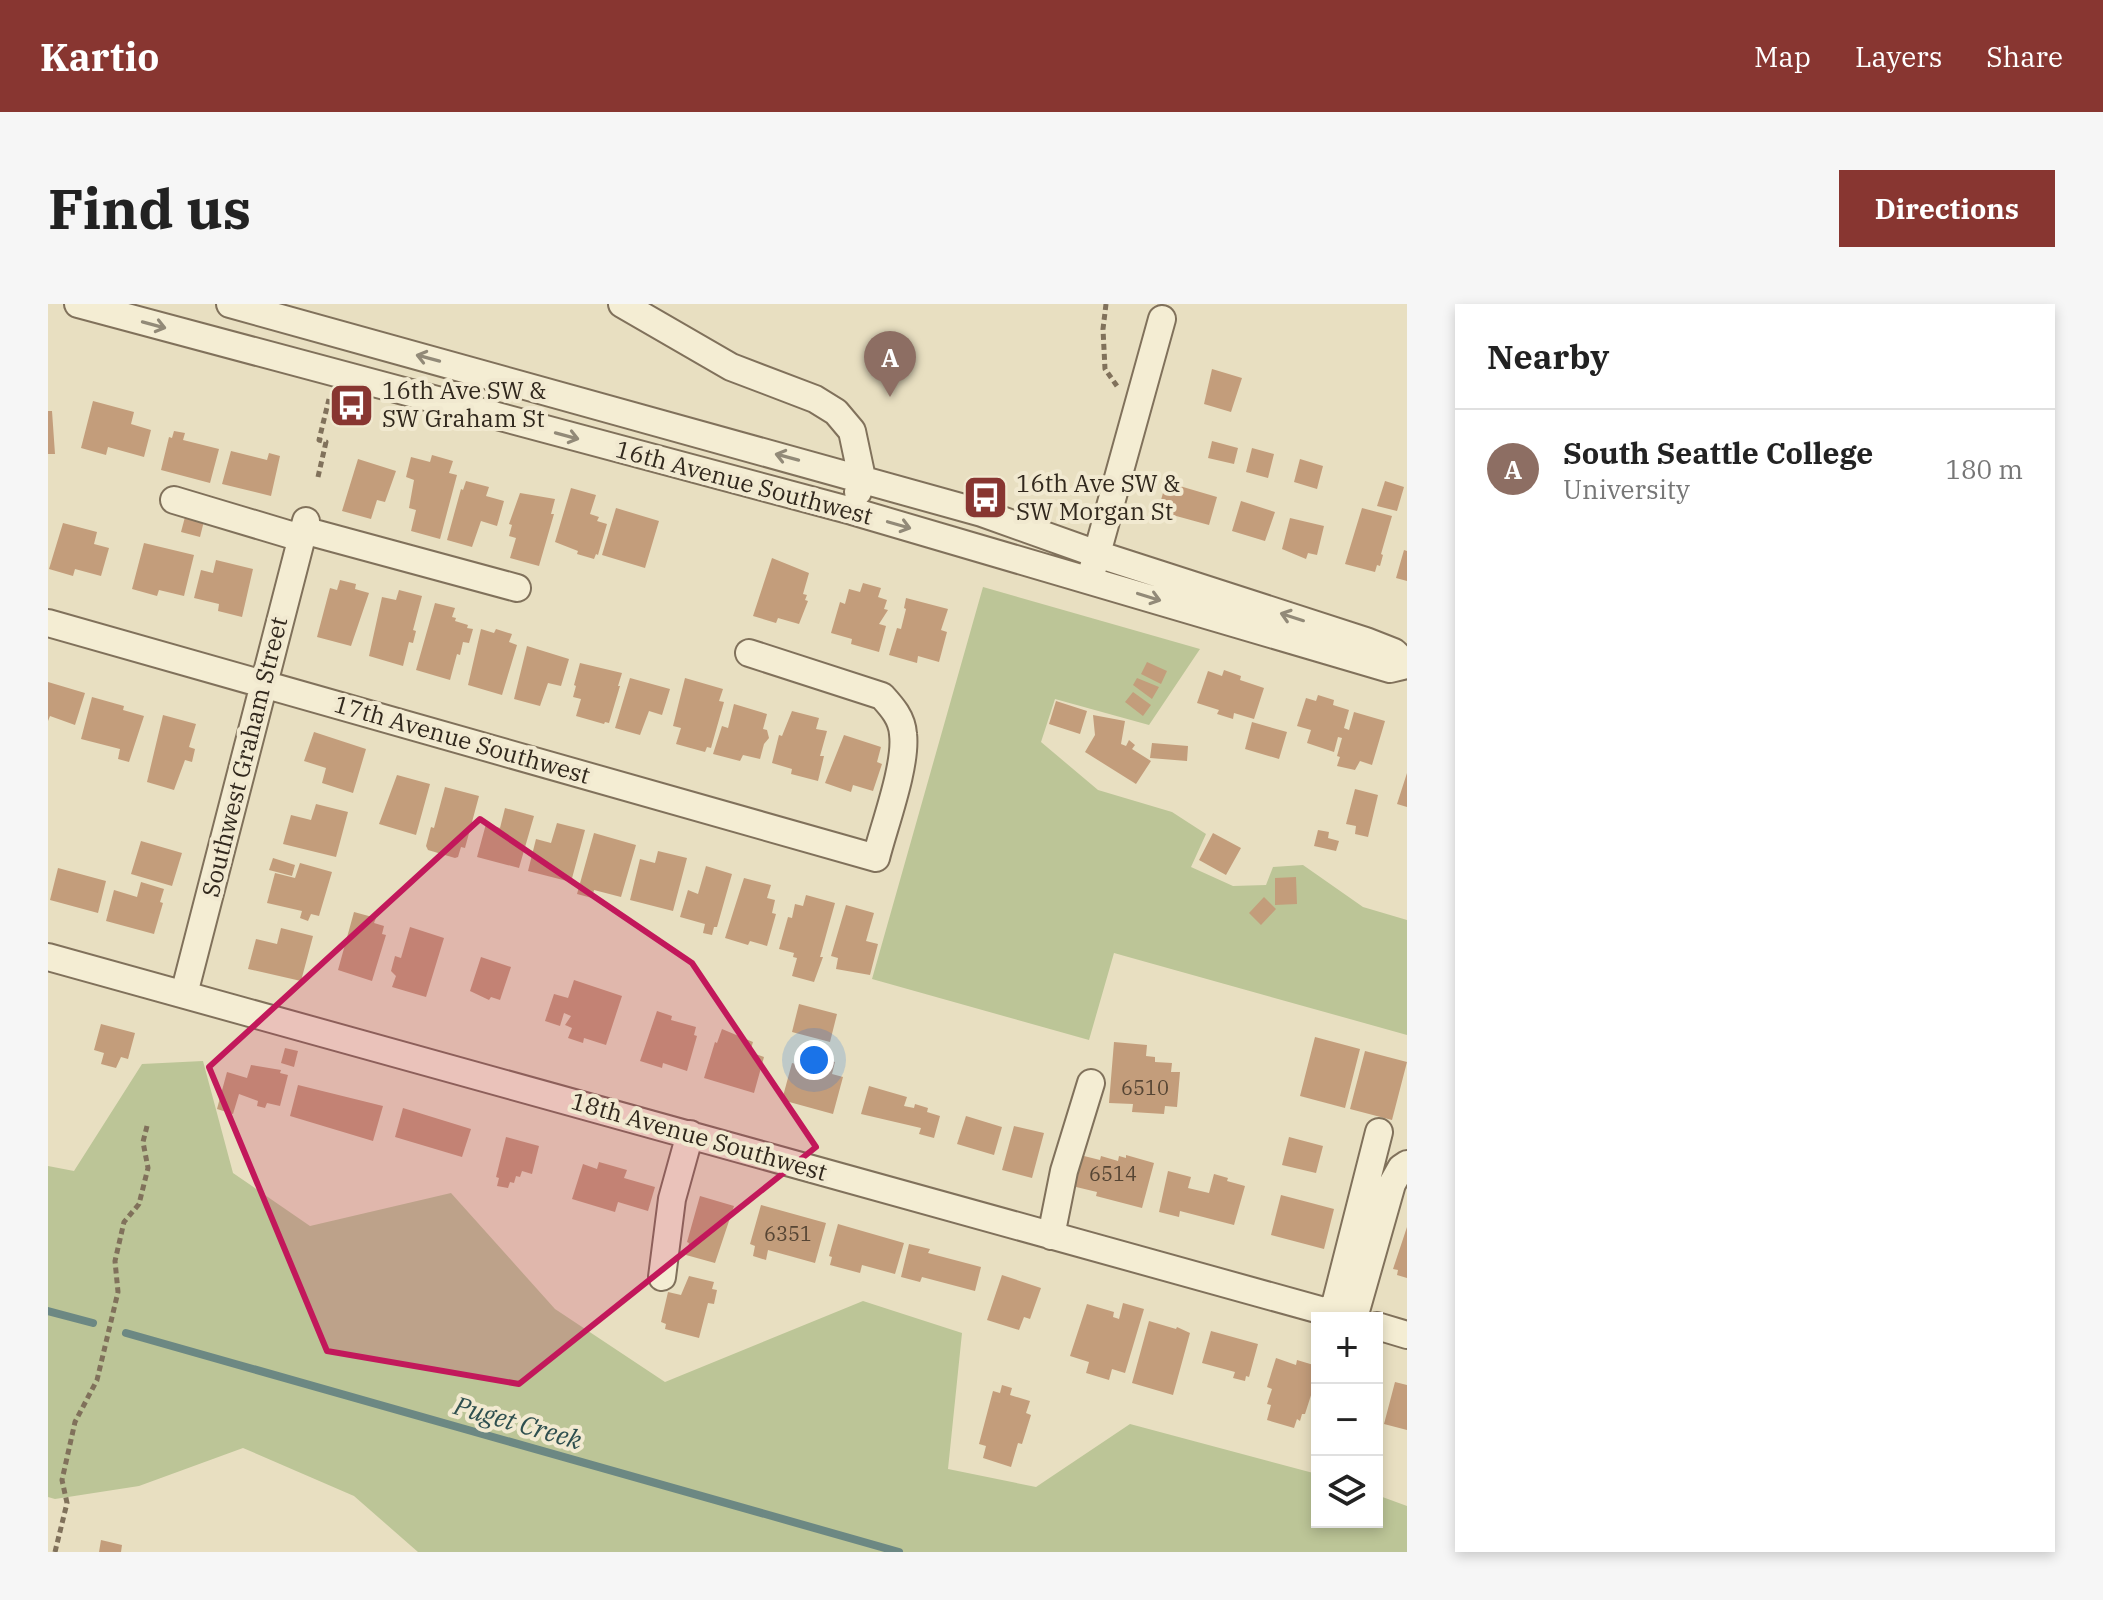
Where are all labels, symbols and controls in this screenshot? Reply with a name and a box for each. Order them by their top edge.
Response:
text: Kartio [40,32,159,81]
text: Map [1754,38,1811,75]
text: Layers [1855,38,1942,75]
text: Share [1986,38,2063,75]
button: Directions [1839,170,2055,247]
text: Find us [48,172,251,244]
one-way arrow [140,318,166,333]
pin: A [864,331,916,397]
text: Nearby [1487,334,1609,378]
one-way arrow [416,350,442,365]
place label: 16th Ave SW & SW Graham St [382,374,546,434]
bus stop icon: 16th Ave SW & SW Graham St [327,381,375,429]
one-way arrow [554,429,580,444]
street label: 16th Avenue Southwest [612,432,876,532]
text: South Seattle College [1563,433,1873,472]
one-way arrow [774,449,800,464]
text: A [1504,452,1522,486]
text: 180 m [1945,452,2023,486]
place label: 16th Ave SW & SW Morgan St [1016,467,1180,527]
text: University [1563,472,1690,506]
bus stop icon: 16th Ave SW & SW Morgan St [961,474,1009,522]
one-way arrow [886,518,912,533]
one-way arrow [1136,591,1161,605]
one-way arrow [1279,609,1304,624]
street label: Southwest Graham Street [194,613,294,900]
street label: 17th Avenue Southwest [331,687,594,791]
your location [794,1040,834,1080]
house number: 6510 [1121,1074,1169,1101]
street label: 18th Avenue Southwest [568,1084,831,1188]
house number: 6514 [1089,1160,1137,1187]
house number: 6351 [764,1220,812,1247]
map controls [1311,1312,1383,1528]
button: + [1311,1312,1383,1384]
button: − [1311,1384,1383,1456]
water label: Puget Creek [449,1387,586,1457]
button: layers [1311,1456,1383,1528]

